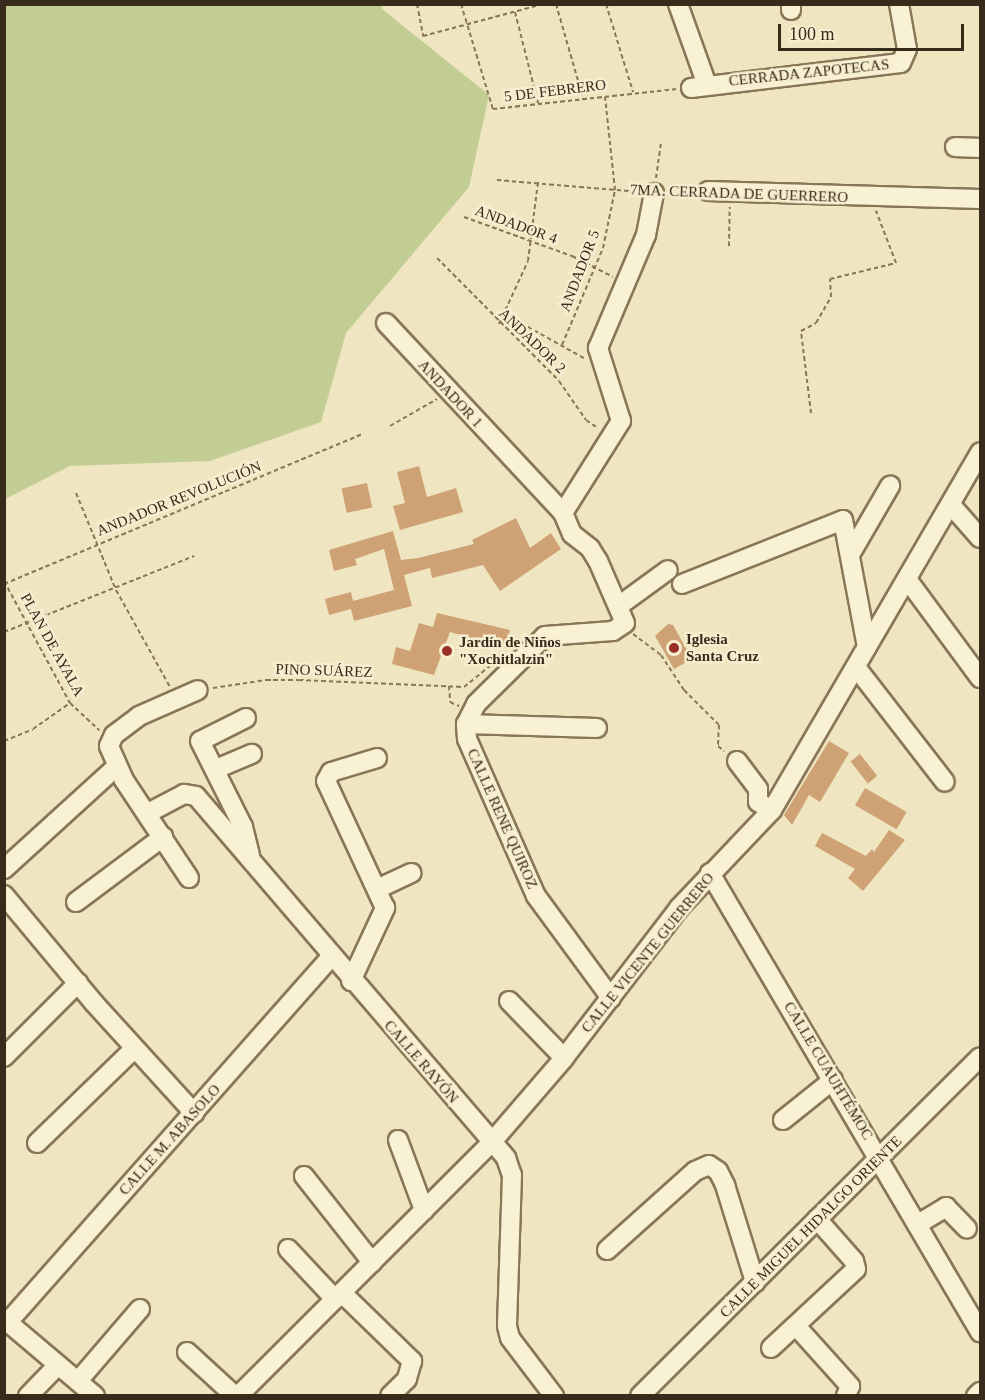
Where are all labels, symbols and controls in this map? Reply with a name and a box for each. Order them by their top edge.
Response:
scale bar [781,12,967,50]
text: 100 m [789,24,835,44]
street label: CERRADA ZAPOTECAS [727,56,891,90]
street label: 5 DE FEBRERO [503,76,607,106]
street label: 7MA. CERRADA DE GUERRERO [629,181,849,207]
street label: ANDADOR 4 [472,202,560,248]
street label: ANDADOR 5 [556,228,604,314]
street label: ANDADOR 2 [495,305,569,377]
street label: ANDADOR 1 [414,356,486,432]
street label: ANDADOR REVOLUCIÓN [94,458,264,540]
street label: PLAN DE AYALA [16,590,88,700]
place label: Iglesia Santa Cruz [686,630,759,665]
place label: Jardín de Niños "Xochitlalzin" [459,633,561,668]
marker: Iglesia Santa Cruz [667,641,681,655]
marker: Jardín de Niños "Xochitlalzin" [440,644,454,658]
street label: PINO SUÁREZ [275,660,373,682]
street label: CALLE RENE QUIROZ [463,746,541,892]
street label: CALLE VICENTE GUERRERO [578,869,718,1037]
street label: CALLE CUAUHTÉMOC [780,999,876,1143]
street label: CALLE RAYÓN [380,1017,462,1107]
street label: CALLE M. ABASOLO [115,1081,225,1199]
street label: CALLE MIGUEL HIDALGO ORIENTE [716,1132,906,1322]

